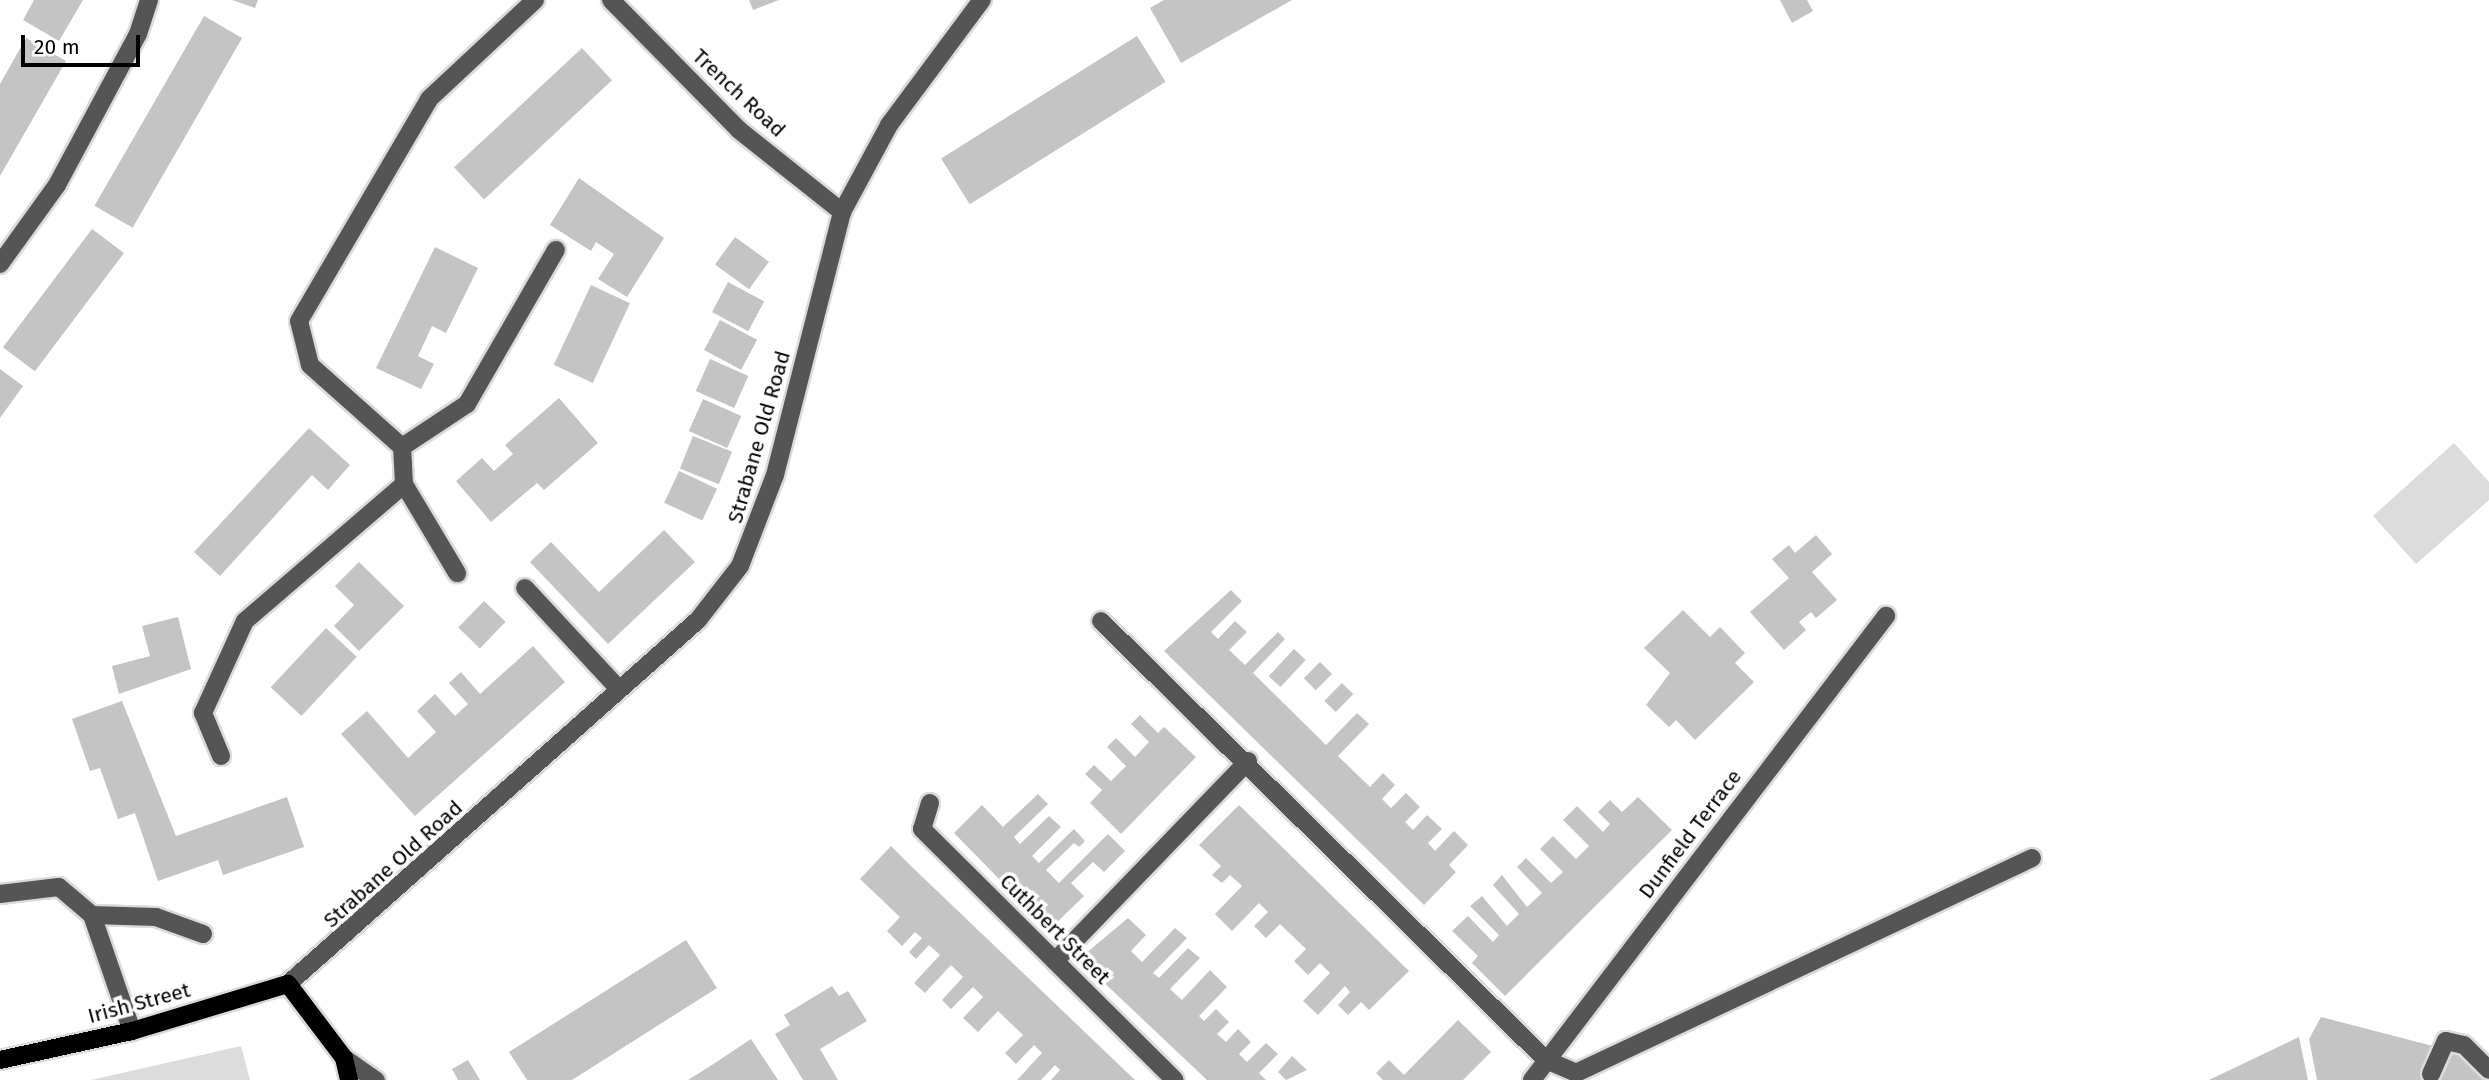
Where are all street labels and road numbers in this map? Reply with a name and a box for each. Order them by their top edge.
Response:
street label: Trench Road [687,44,791,142]
street label: Strabane Old Road [722,348,796,526]
street label: Dunfield Terrace [1633,765,1747,903]
street label: Strabane Old Road [318,795,468,933]
street label: Cuthbert Street [995,869,1115,989]
street label: Irish Street [85,977,193,1029]

